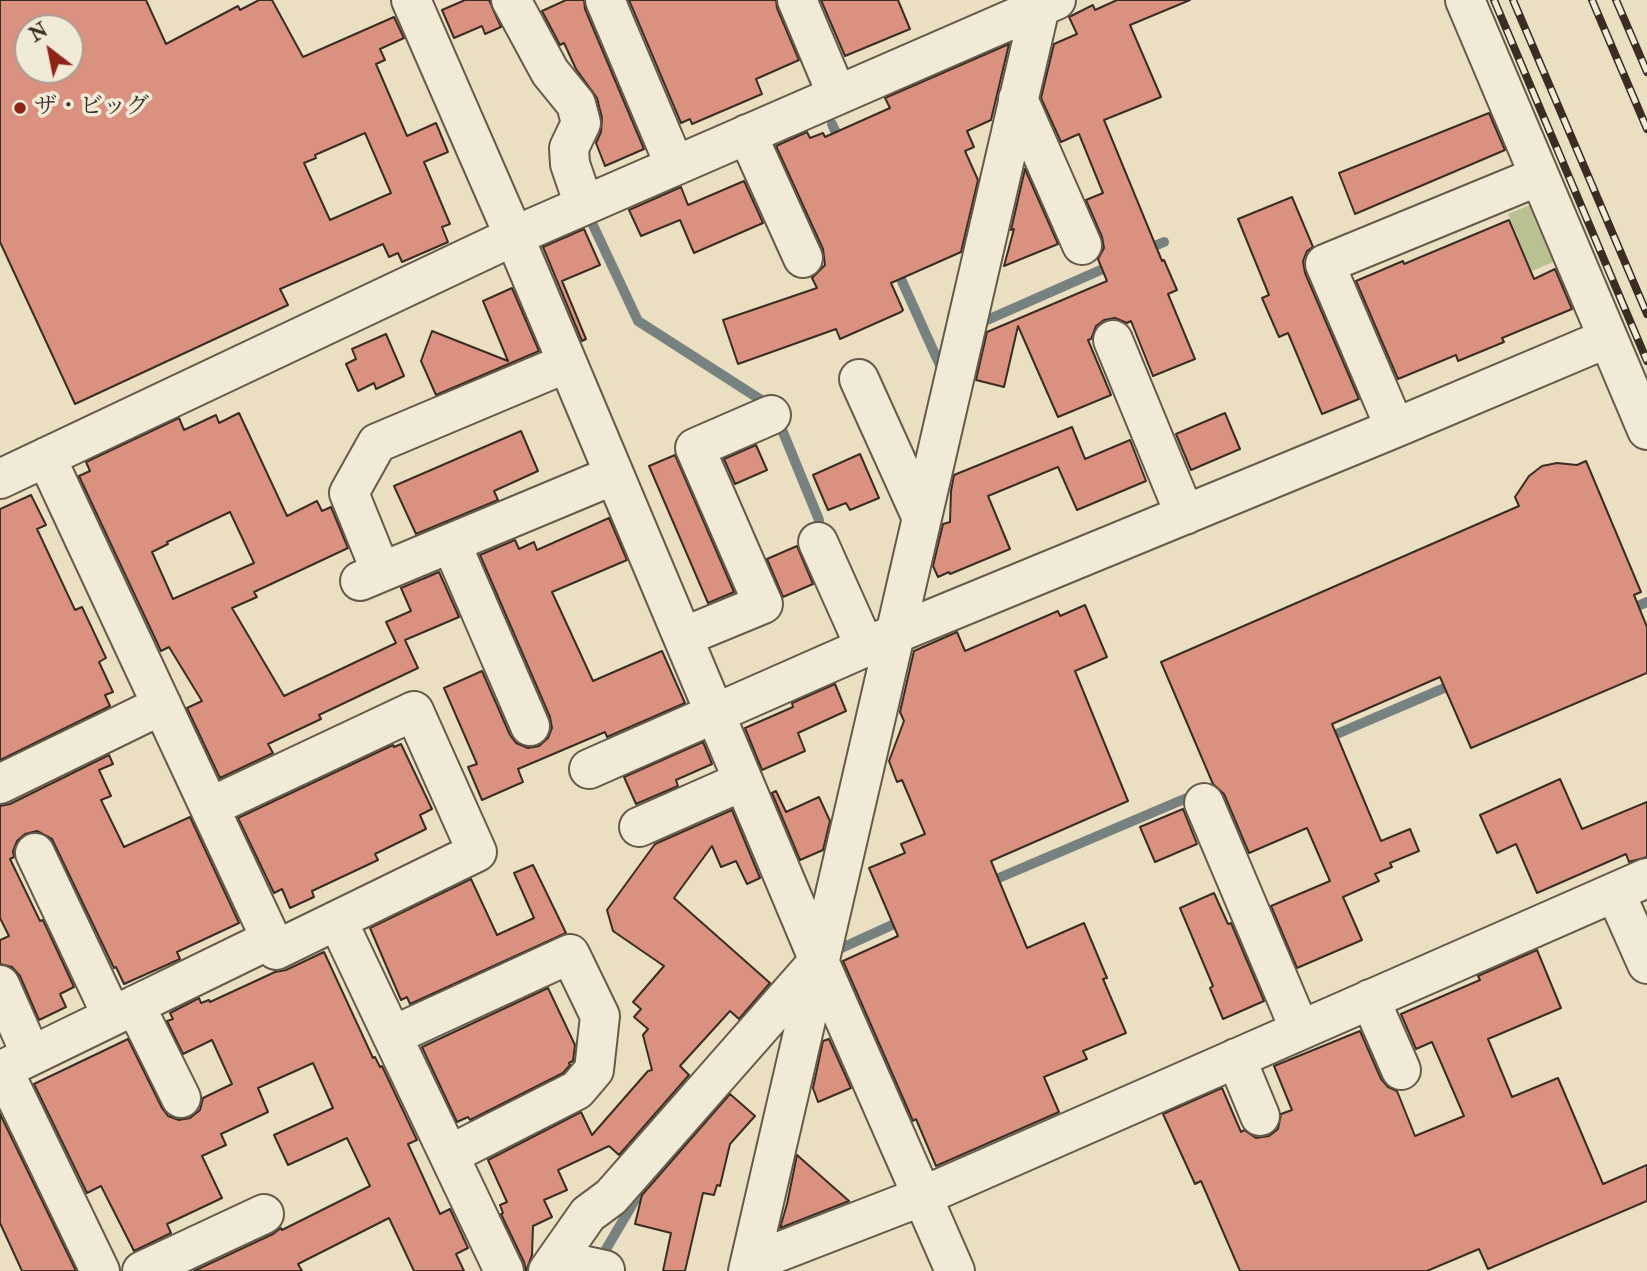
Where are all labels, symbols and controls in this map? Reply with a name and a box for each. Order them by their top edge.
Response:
north arrow [14,14,84,84]
text: N [25,18,52,48]
place label: ザ・ビッグ [34,94,149,122]
marker: ザ・ビッグ [12,100,28,116]

